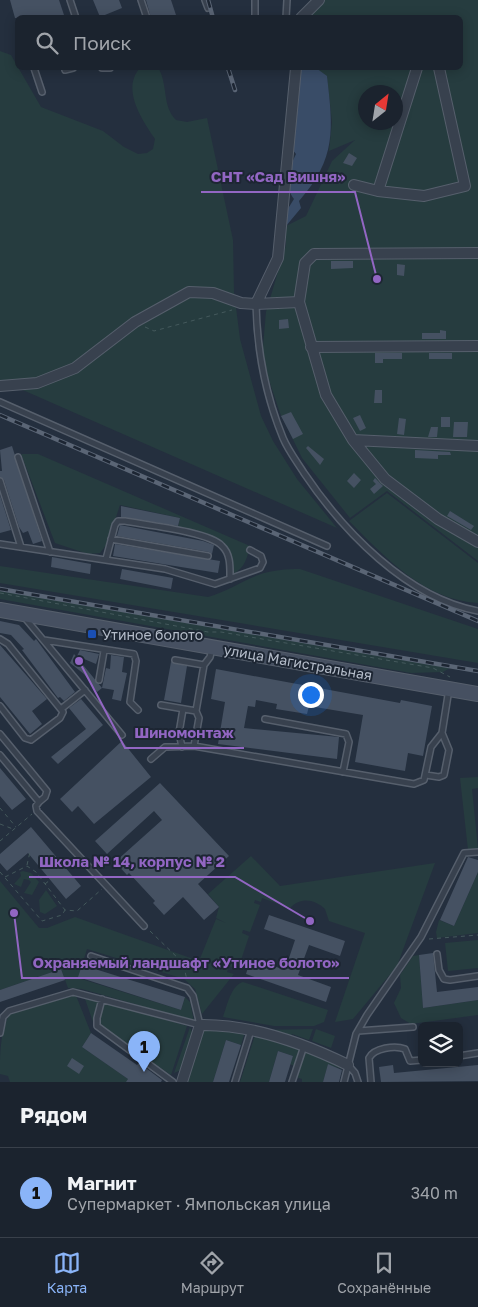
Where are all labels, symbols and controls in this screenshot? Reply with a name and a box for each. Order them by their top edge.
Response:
search box [15,15,463,70]
icon: search [33,29,61,57]
text: Поиск [73,31,132,54]
north arrow [358,85,403,130]
callout: СНТ «Сад Вишня» [201,162,355,192]
text: СНТ «Сад Вишня» [211,167,345,185]
place label: Утиное болото [102,626,203,643]
marker: Утиное болото [86,628,98,640]
street label: улица Магистральная [222,641,374,683]
your location [298,682,324,708]
callout: Шиномонтаж [125,718,244,748]
text: Шиномонтаж [134,723,235,741]
callout: Школа № 14, корпус № 2 [29,847,235,877]
text: Школа № 14, корпус № 2 [39,852,225,870]
callout: Охраняемый ландшафт «Утиное болото» [22,948,349,978]
text: Охраняемый ландшафт «Утиное болото» [33,953,339,971]
map controls [418,1022,463,1067]
button: layers [418,1022,463,1067]
pin: 1 [128,1031,160,1072]
text: Рядом [20,1102,87,1128]
text: Магнит [67,1171,137,1194]
text: 1 [32,1183,40,1203]
text: 340 m [411,1183,458,1203]
text: Супермаркет · Ямпольская улица [67,1194,331,1214]
tab: Карта [47,1249,87,1296]
tab: Маршрут [181,1249,244,1296]
tab: Сохранённые [337,1249,431,1296]

